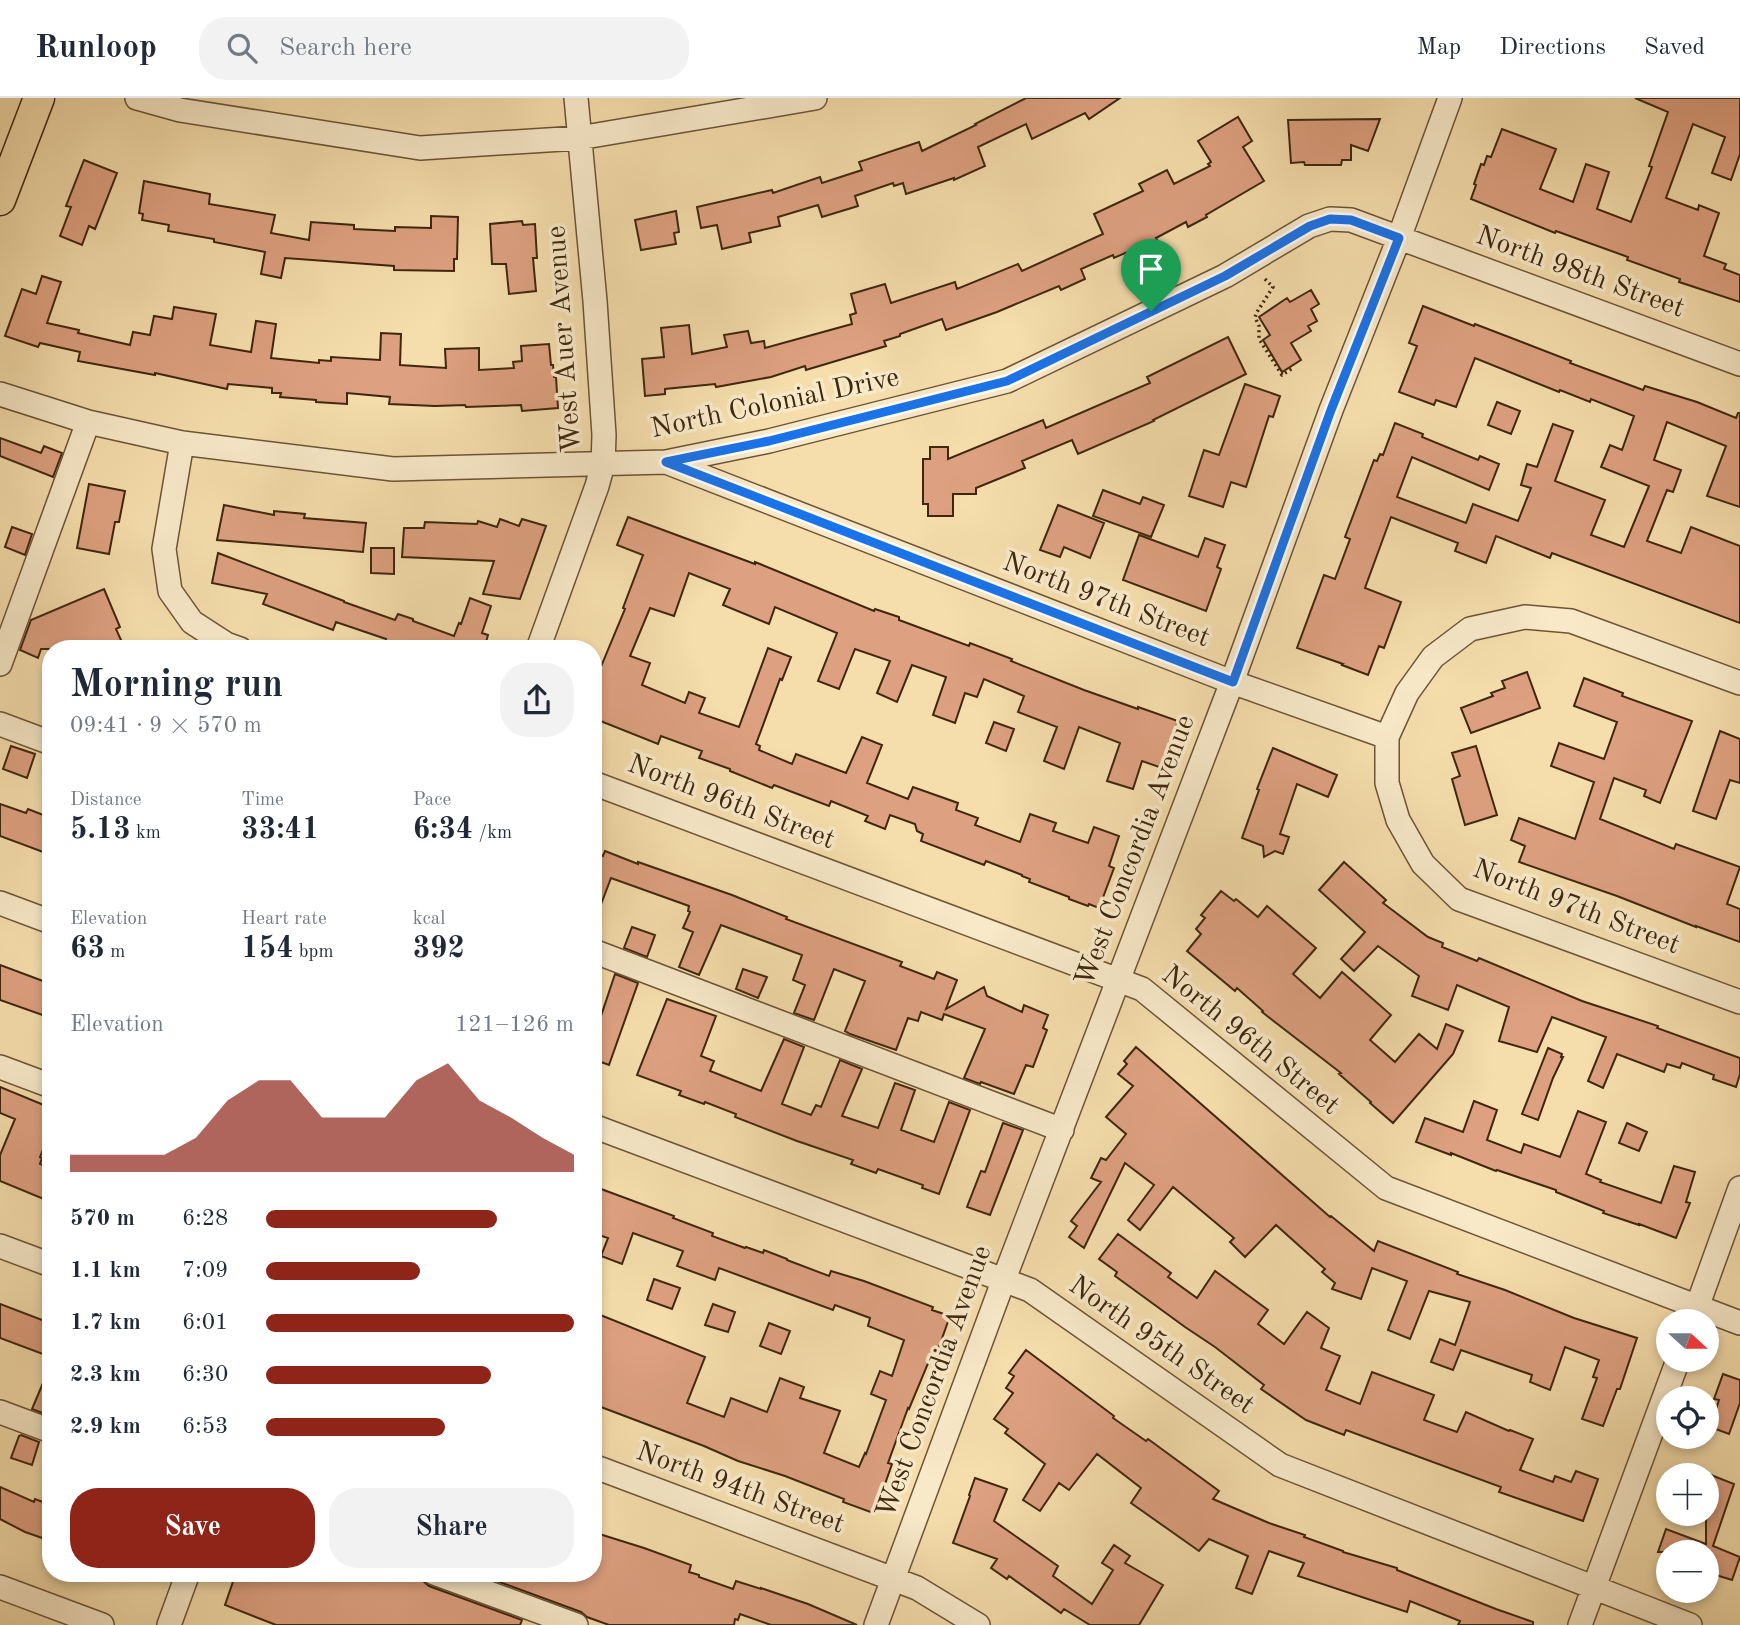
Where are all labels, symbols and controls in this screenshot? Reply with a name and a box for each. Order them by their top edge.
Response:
search box [199,17,689,80]
icon: search [223,29,261,67]
text: Runloop [35,32,157,65]
text: Search here [279,35,412,61]
text: Map [1417,36,1461,60]
text: Directions [1499,36,1606,60]
text: Saved [1644,36,1705,60]
street label: North 98th Street [1472,222,1688,324]
street label: West Auer Avenue [543,225,587,453]
pin [1121,239,1181,311]
icon: arrive [1132,250,1170,288]
street label: North Colonial Drive [648,364,902,444]
street label: North 97th Street [999,549,1213,653]
button: share [500,663,574,737]
text: Morning run [70,667,283,705]
street label: West Concordia Avenue [1071,712,1201,990]
text: 09:41 · 9 × 570 m [70,714,262,737]
street label: North 96th Street [624,751,838,855]
text: Distance [70,791,142,810]
text: Time [241,791,284,810]
text: Pace [413,791,451,810]
text: 5.13 [70,815,131,845]
text: 33:41 [241,815,319,845]
text: 6:34 [413,815,473,845]
text: km [131,824,161,843]
text: /km [473,824,512,843]
street label: North 97th Street [1469,856,1683,960]
text: Elevation [70,910,147,929]
text: Heart rate [241,910,327,929]
text: kcal [413,910,445,929]
text: 63 [70,934,105,964]
text: 154 [241,934,294,964]
text: 392 [413,934,465,964]
text: m [105,943,125,962]
text: bpm [294,943,334,962]
street label: North 96th Street [1156,961,1344,1121]
text: Elevation [70,1013,164,1036]
text: 121–126 m [455,1013,574,1036]
text: 570 m [70,1207,135,1230]
text: 6:28 [182,1207,228,1230]
street label: West Concordia Avenue [873,1242,997,1522]
text: 1.1 km [70,1259,141,1282]
text: 7:09 [182,1259,228,1282]
street label: North 95th Street [1063,1272,1259,1420]
north arrow [1656,1309,1718,1372]
map controls [1656,1309,1719,1603]
text: 1.7 km [70,1311,141,1334]
text: 6:01 [182,1311,228,1334]
text: 2.3 km [70,1363,141,1386]
text: 6:30 [182,1363,228,1386]
button: locate [1656,1386,1719,1449]
text: 2.9 km [70,1415,141,1438]
text: 6:53 [182,1415,228,1438]
street label: North 94th Street [632,1438,848,1540]
button: + [1656,1463,1719,1526]
button: Save [70,1488,315,1568]
button: Share [329,1488,574,1568]
button: − [1656,1540,1719,1603]

